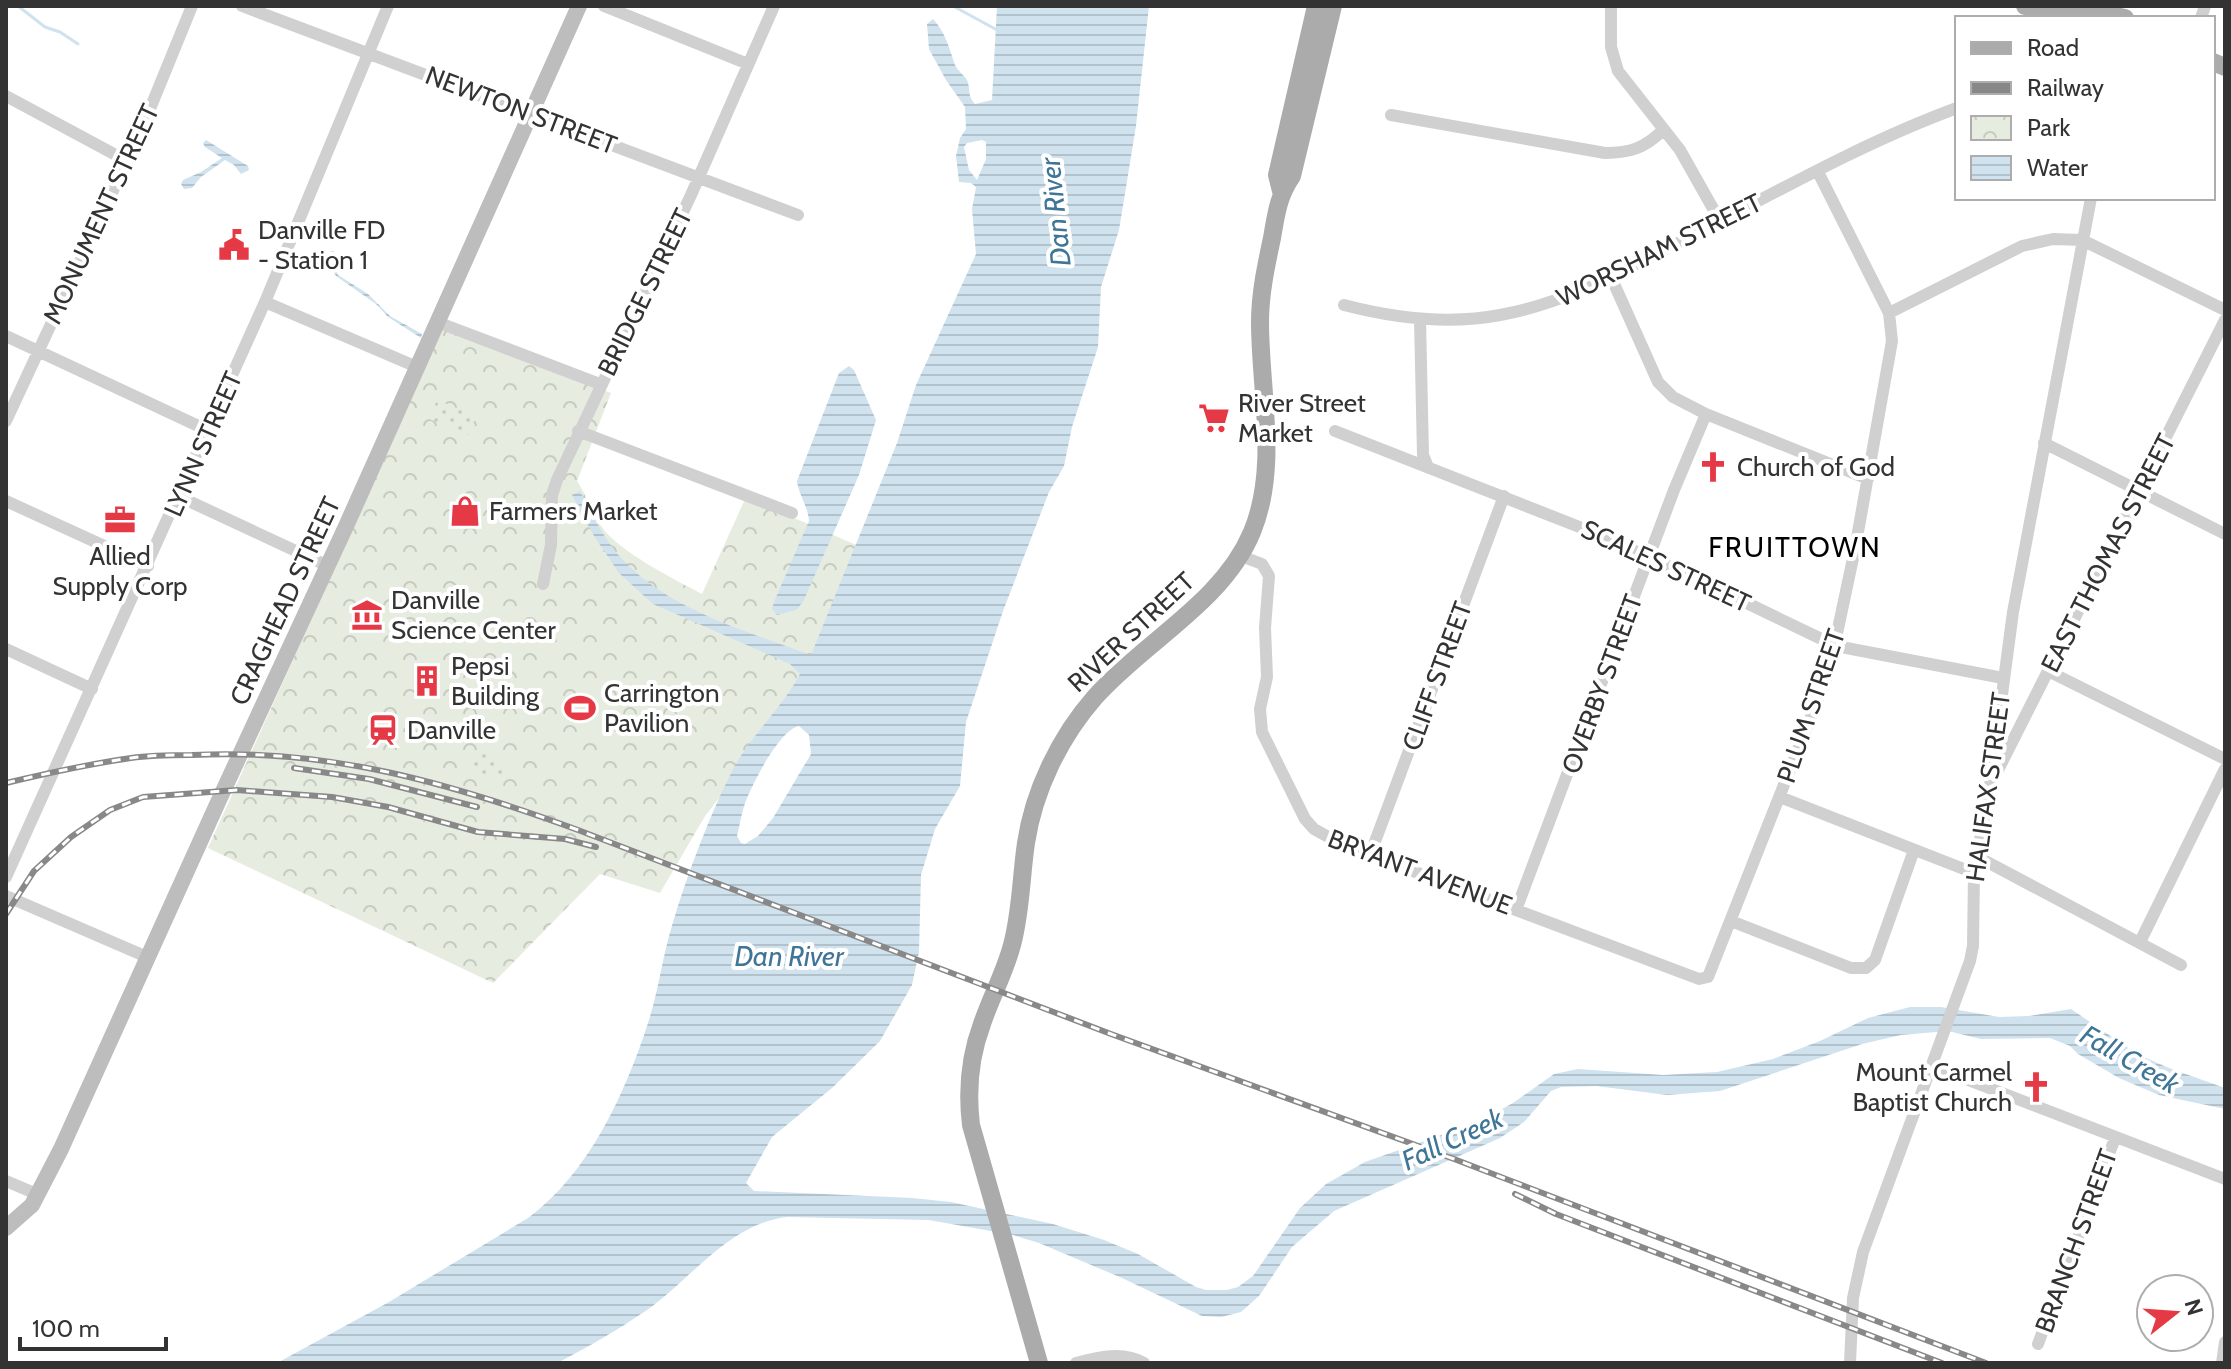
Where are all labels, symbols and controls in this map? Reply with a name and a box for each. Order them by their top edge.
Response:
legend [1955,16,2215,200]
text: Road [2027,33,2079,62]
street label: NEWTON STREET [421,59,621,161]
text: Railway [2027,73,2104,102]
street label: MONUMENT STREET [36,99,166,329]
text: Park [2027,113,2070,142]
text: Water [2027,153,2088,182]
water label: Dan River [1032,155,1078,268]
street label: WORSHAM STREET [1551,186,1767,313]
street label: BRIDGE STREET [591,203,699,381]
place label: Danville FD - Station 1 [258,214,385,276]
public building icon: Danville FD - Station 1 [217,228,251,262]
street label: LYNN STREET [157,367,249,521]
place label: River Street Market [1238,387,1366,449]
supermarket icon: River Street Market [1197,401,1231,435]
street label: EAST THOMAS STREET [2034,428,2182,677]
church icon: Church of God [1696,450,1730,484]
place label: Church of God [1737,451,1895,483]
street label: CRAGHEAD STREET [223,492,347,710]
shop icon: Farmers Market [448,494,482,528]
place label: Farmers Market [489,495,658,527]
office icon: Allied Supply Corp [103,503,137,537]
street label: SCALES STREET [1576,513,1756,619]
district label: FRUITTOWN [1708,530,1882,564]
place label: Allied Supply Corp [52,540,188,602]
street label: RIVER STREET [1061,565,1201,699]
place label: Danville Science Center [391,584,556,646]
street label: OVERBY STREET [1555,590,1649,778]
street label: CLIFF STREET [1395,597,1479,755]
museum icon: Danville Science Center [350,598,384,632]
street label: PLUM STREET [1770,625,1852,787]
place label: Pepsi Building [451,650,540,712]
building icon: Pepsi Building [410,664,444,698]
place label: Carrington Pavilion [604,677,719,739]
street label: HALIFAX STREET [1959,690,2017,884]
sports icon: Carrington Pavilion [563,691,597,725]
station icon: Danville [366,713,400,747]
place label: Danville [407,714,496,746]
street label: BRYANT AVENUE [1323,822,1517,922]
water label: Dan River [734,939,845,973]
water label: Fall Creek [2075,1017,2186,1101]
place label: Mount Carmel Baptist Church [1853,1056,2012,1118]
church icon: Mount Carmel Baptist Church [2019,1070,2053,1104]
water label: Fall Creek [1396,1100,1509,1177]
street label: BRANCH STREET [2028,1145,2124,1337]
north arrow [2135,1273,2215,1353]
text: N [2178,1296,2209,1319]
scale bar [20,1301,166,1351]
text: 100 m [32,1314,100,1343]

